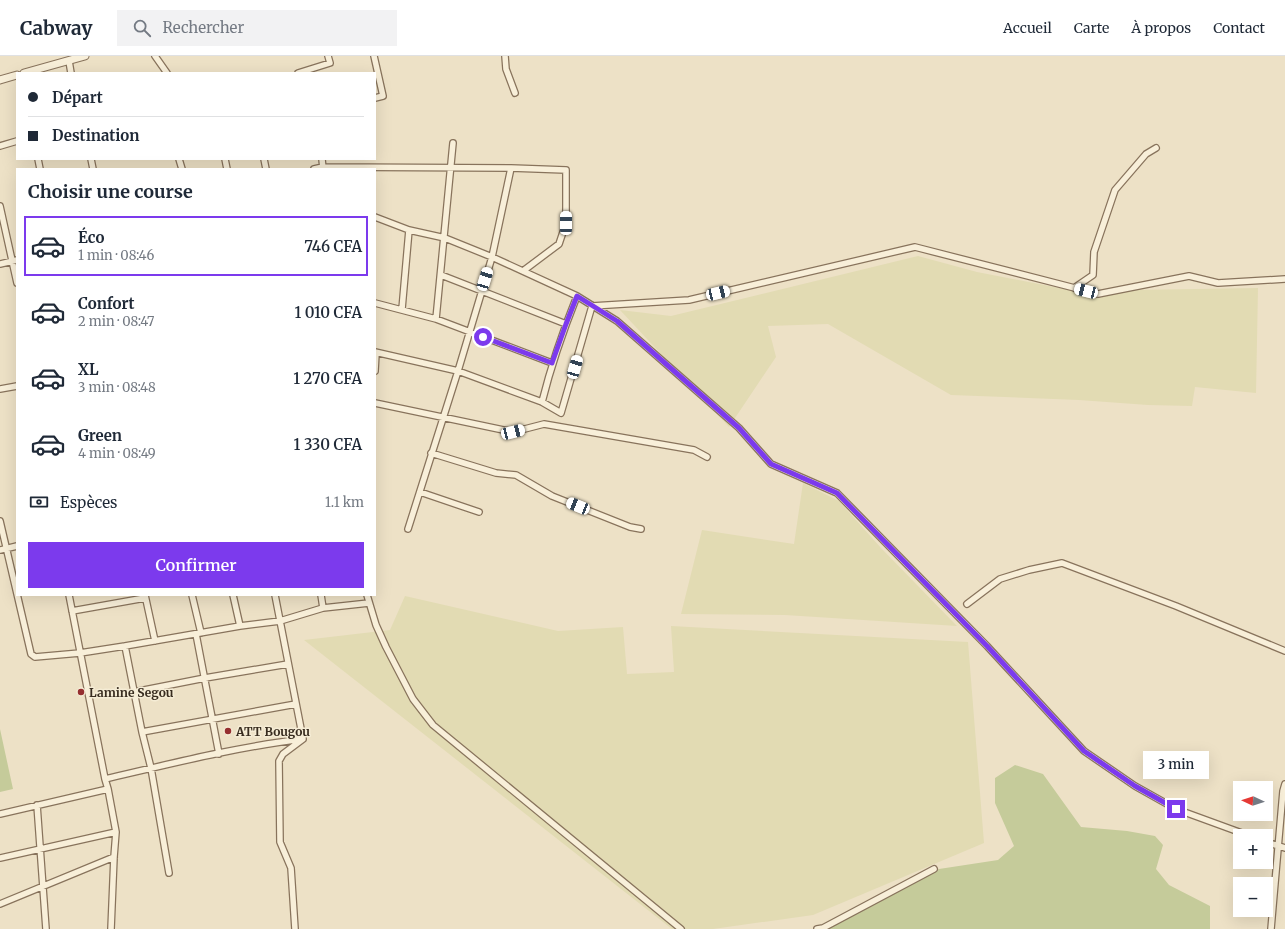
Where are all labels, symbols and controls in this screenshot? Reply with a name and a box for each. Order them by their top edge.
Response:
search box [117,10,397,46]
text: Cabway [20,16,93,40]
icon: search [131,17,153,39]
text: Rechercher [163,18,244,37]
text: Accueil [1003,19,1052,37]
text: Carte [1074,19,1109,37]
text: À propos [1131,19,1191,37]
text: Contact [1213,19,1265,37]
text: Départ [52,88,103,107]
text: Destination [52,126,139,145]
text: Choisir une course [28,180,193,203]
car [560,211,572,235]
icon: car [30,228,66,264]
text: Éco [78,228,104,247]
text: 746 CFA [304,237,362,256]
text: 1 min · 08:46 [78,247,154,264]
car [476,266,494,292]
car [1073,282,1099,300]
car [705,284,731,302]
icon: car [30,294,66,330]
text: Confort [78,294,135,313]
text: 1 010 CFA [294,303,362,322]
text: 2 min · 08:47 [78,313,154,330]
route start [474,328,492,346]
car [566,354,584,380]
icon: car [30,360,66,396]
text: XL [78,360,99,379]
text: 1 270 CFA [293,369,362,388]
text: 3 min · 08:48 [78,379,156,396]
car [500,423,526,441]
icon: car [30,426,66,462]
text: Green [78,426,122,445]
text: 1 330 CFA [294,435,362,454]
text: 4 min · 08:49 [78,445,156,462]
icon: cash [28,491,50,513]
text: Espèces [60,493,117,512]
text: 1.1 km [325,494,364,511]
car [565,496,591,516]
button: Confirmer [28,542,364,588]
place label: Lamine Segou [89,685,174,700]
marker: Lamine Segou [76,687,86,697]
place label: ATT Bougou [235,724,310,739]
marker: ATT Bougou [223,726,233,736]
callout: 3 min [1143,751,1209,779]
text: 3 min [1158,756,1194,773]
north arrow [1233,781,1273,821]
map controls [1233,781,1273,917]
route end [1167,800,1185,818]
button: + [1233,829,1273,869]
button: − [1233,877,1273,917]

